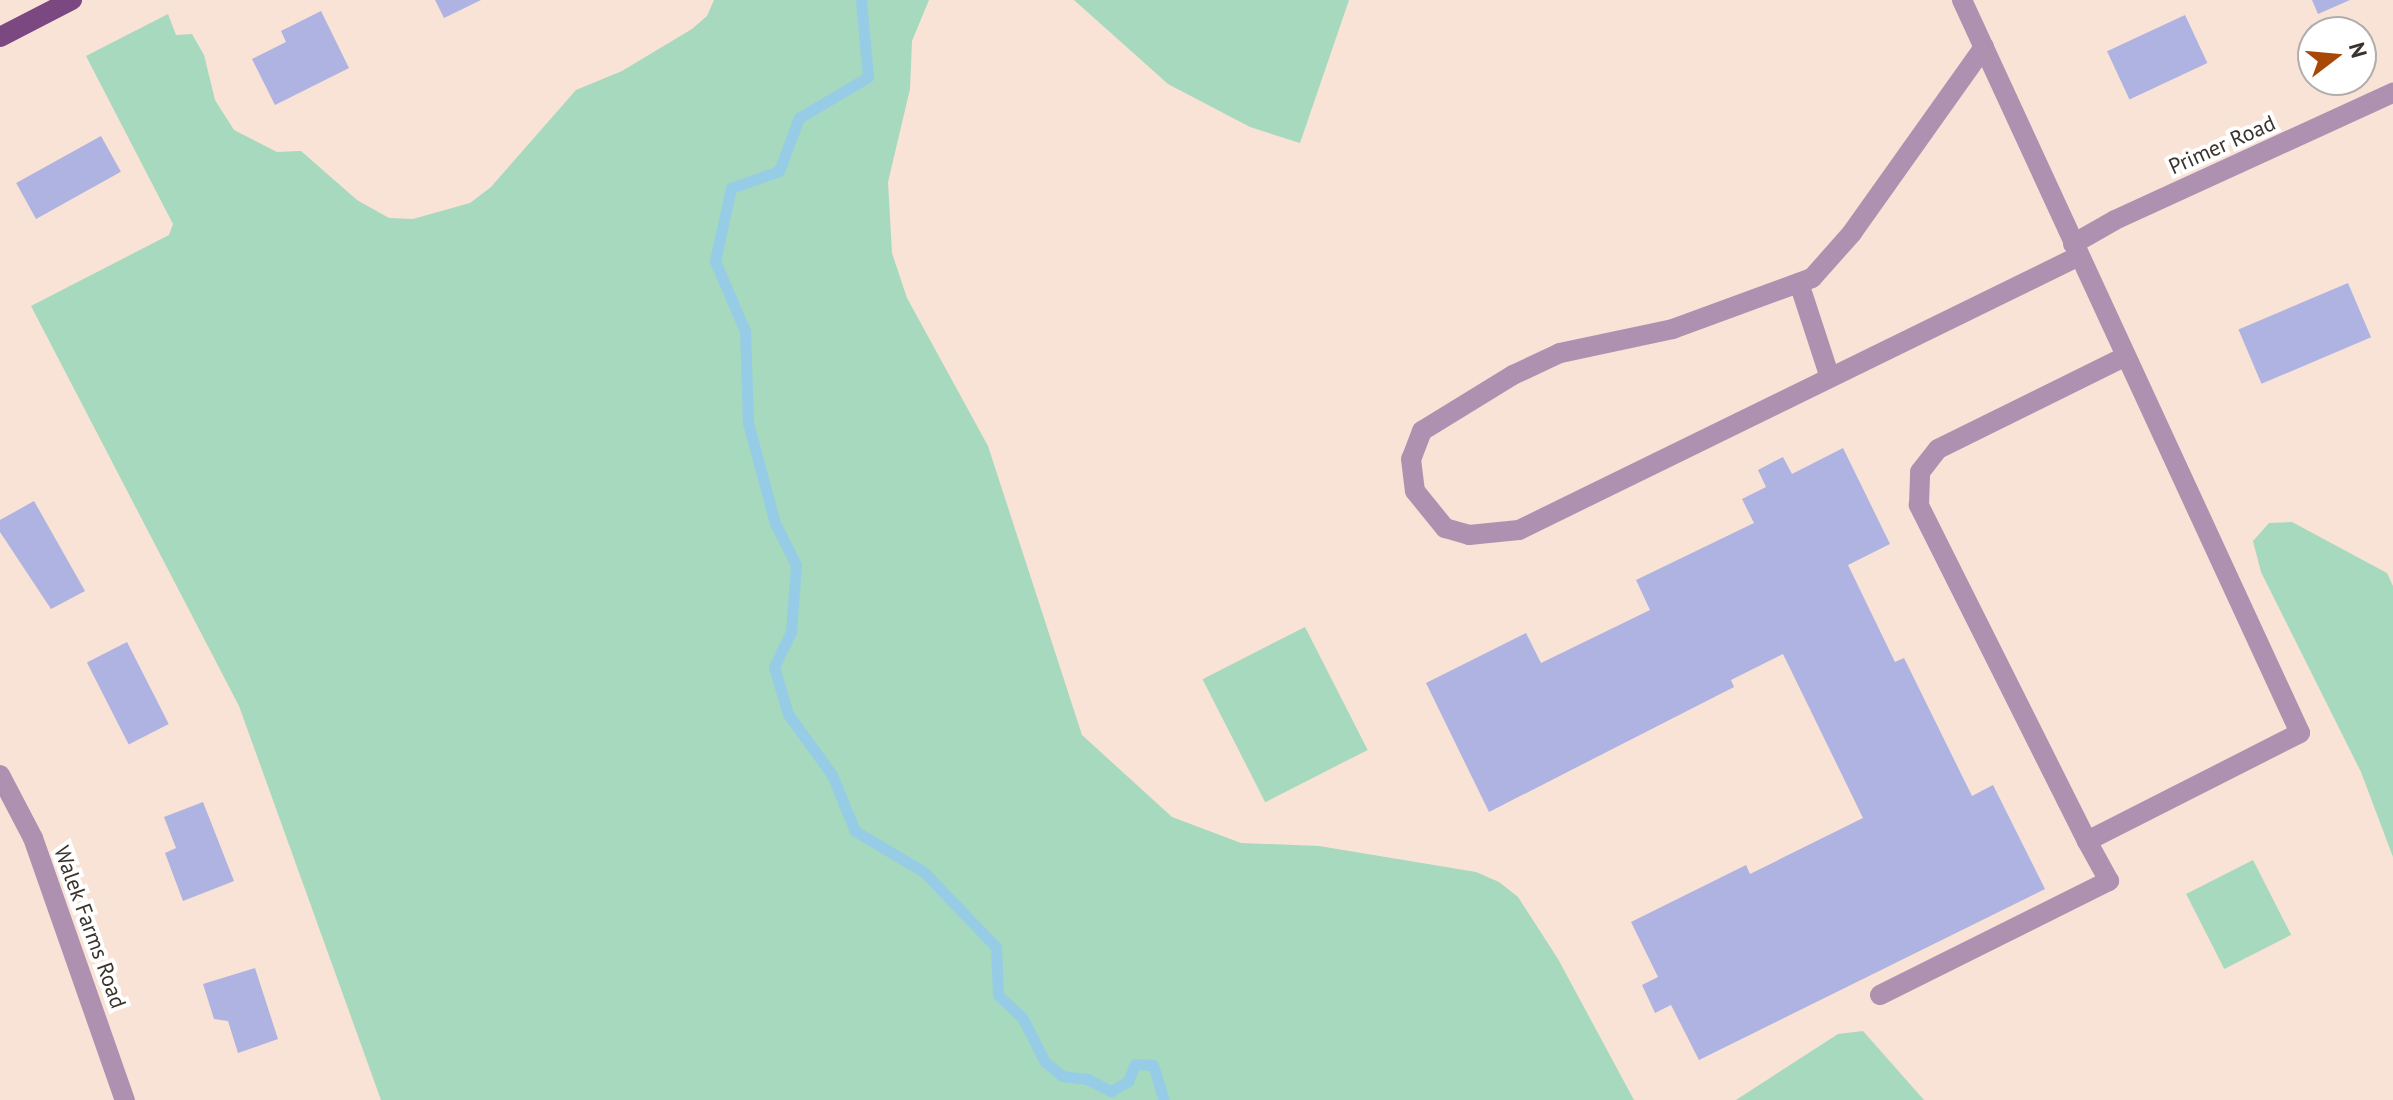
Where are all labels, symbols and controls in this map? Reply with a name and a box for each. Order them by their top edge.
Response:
north arrow [2297,16,2377,96]
text: N [2343,39,2374,61]
street label: Primer Road [2165,110,2279,180]
street label: Walek Farms Road [48,842,132,1012]

